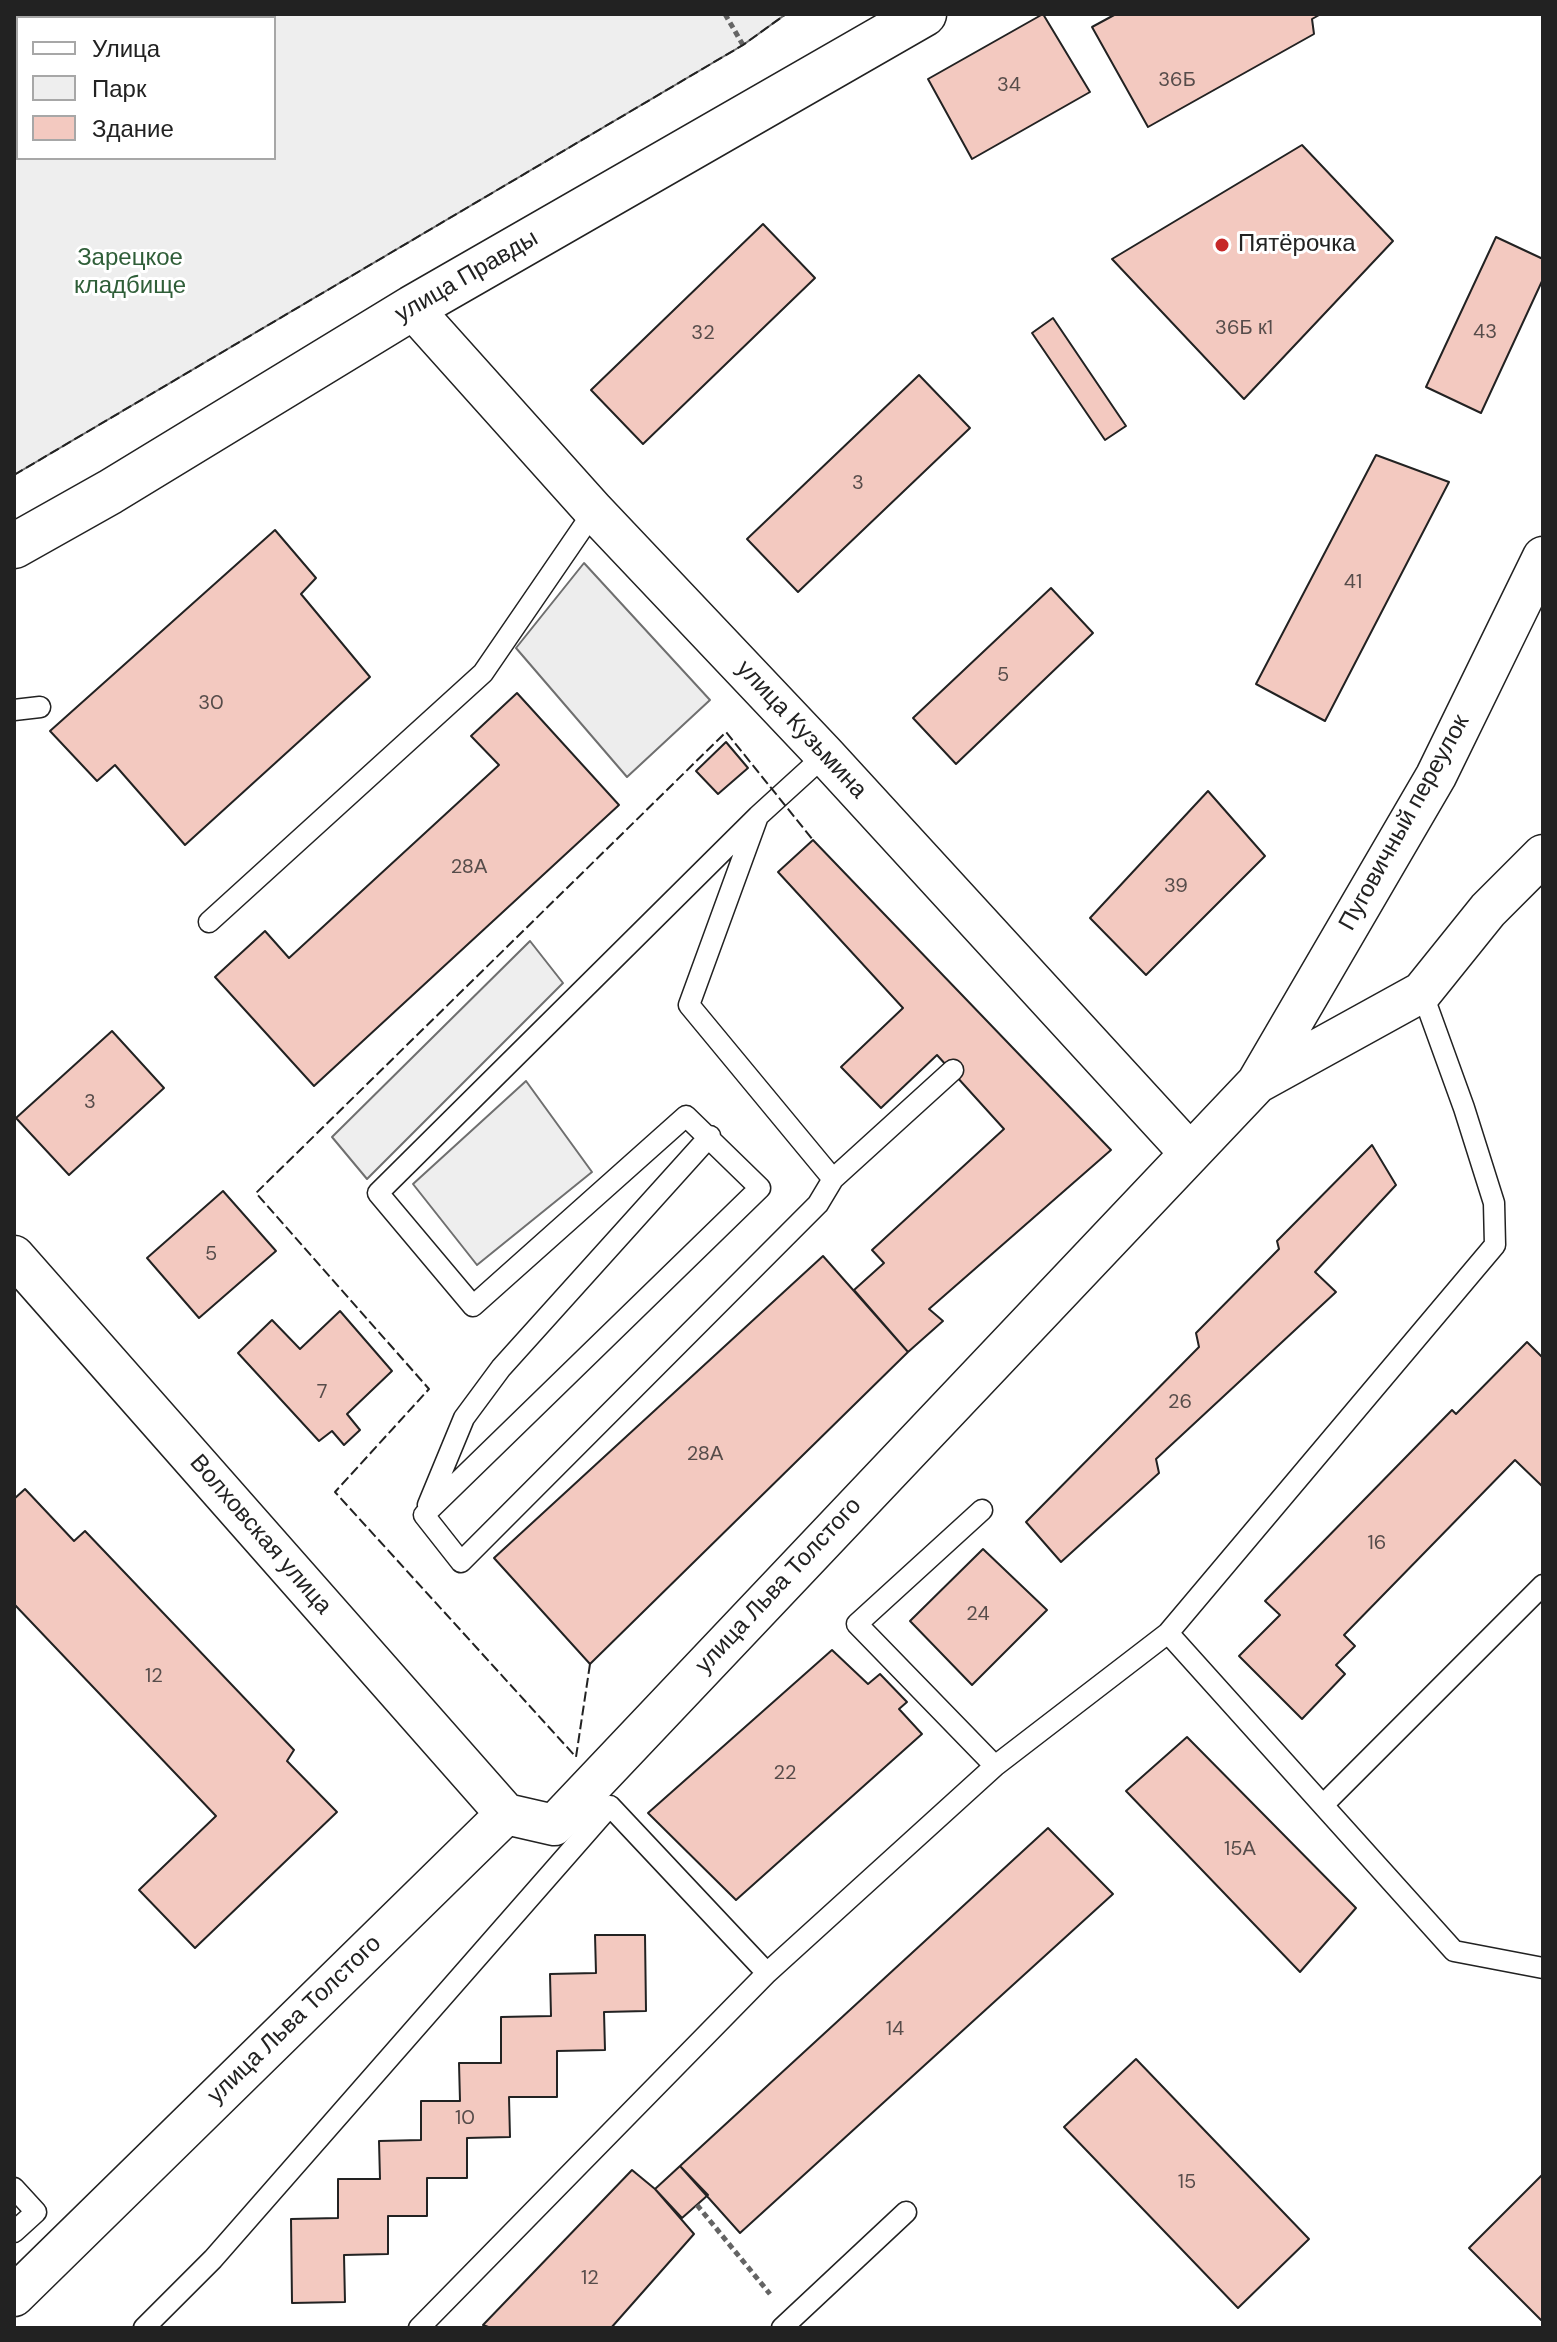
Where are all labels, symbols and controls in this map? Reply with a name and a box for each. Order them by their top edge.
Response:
legend [16,16,276,160]
text: Улица [92,33,160,64]
house number: 36Б [1158,69,1196,93]
text: Парк [92,73,146,104]
house number: 34 [997,74,1021,98]
text: Здание [92,113,174,144]
street label: улица Правды [391,225,543,329]
place label: Пятёрочка [1238,231,1356,259]
marker: Пятёрочка [1213,236,1231,254]
park label: Зарецкое кладбище [74,245,186,301]
house number: 36Б к1 [1215,317,1273,341]
house number: 43 [1473,321,1497,345]
house number: 32 [691,322,715,346]
house number: 3 [852,472,864,496]
house number: 41 [1344,571,1362,595]
street label: улица Кузьмина [730,655,872,805]
house number: 5 [997,664,1009,688]
house number: 30 [198,692,224,716]
street label: Пуговичный переулок [1334,710,1476,936]
house number: 28А [451,856,487,880]
house number: 39 [1164,875,1188,899]
house number: 3 [84,1091,96,1115]
house number: 5 [205,1243,217,1267]
house number: 7 [317,1381,327,1405]
house number: 26 [1168,1391,1192,1415]
house number: 28А [687,1443,723,1467]
street label: Волховская улица [183,1449,337,1621]
street label: улица Льва Толстого [690,1492,868,1680]
house number: 16 [1368,1532,1386,1556]
house number: 24 [966,1603,990,1627]
house number: 12 [145,1665,163,1689]
house number: 22 [773,1762,797,1786]
house number: 15А [1224,1838,1256,1862]
street label: улица Льва Толстого [202,1930,388,2110]
house number: 14 [886,2018,904,2042]
house number: 10 [455,2107,475,2131]
house number: 15 [1178,2171,1196,2195]
house number: 12 [581,2267,599,2291]

